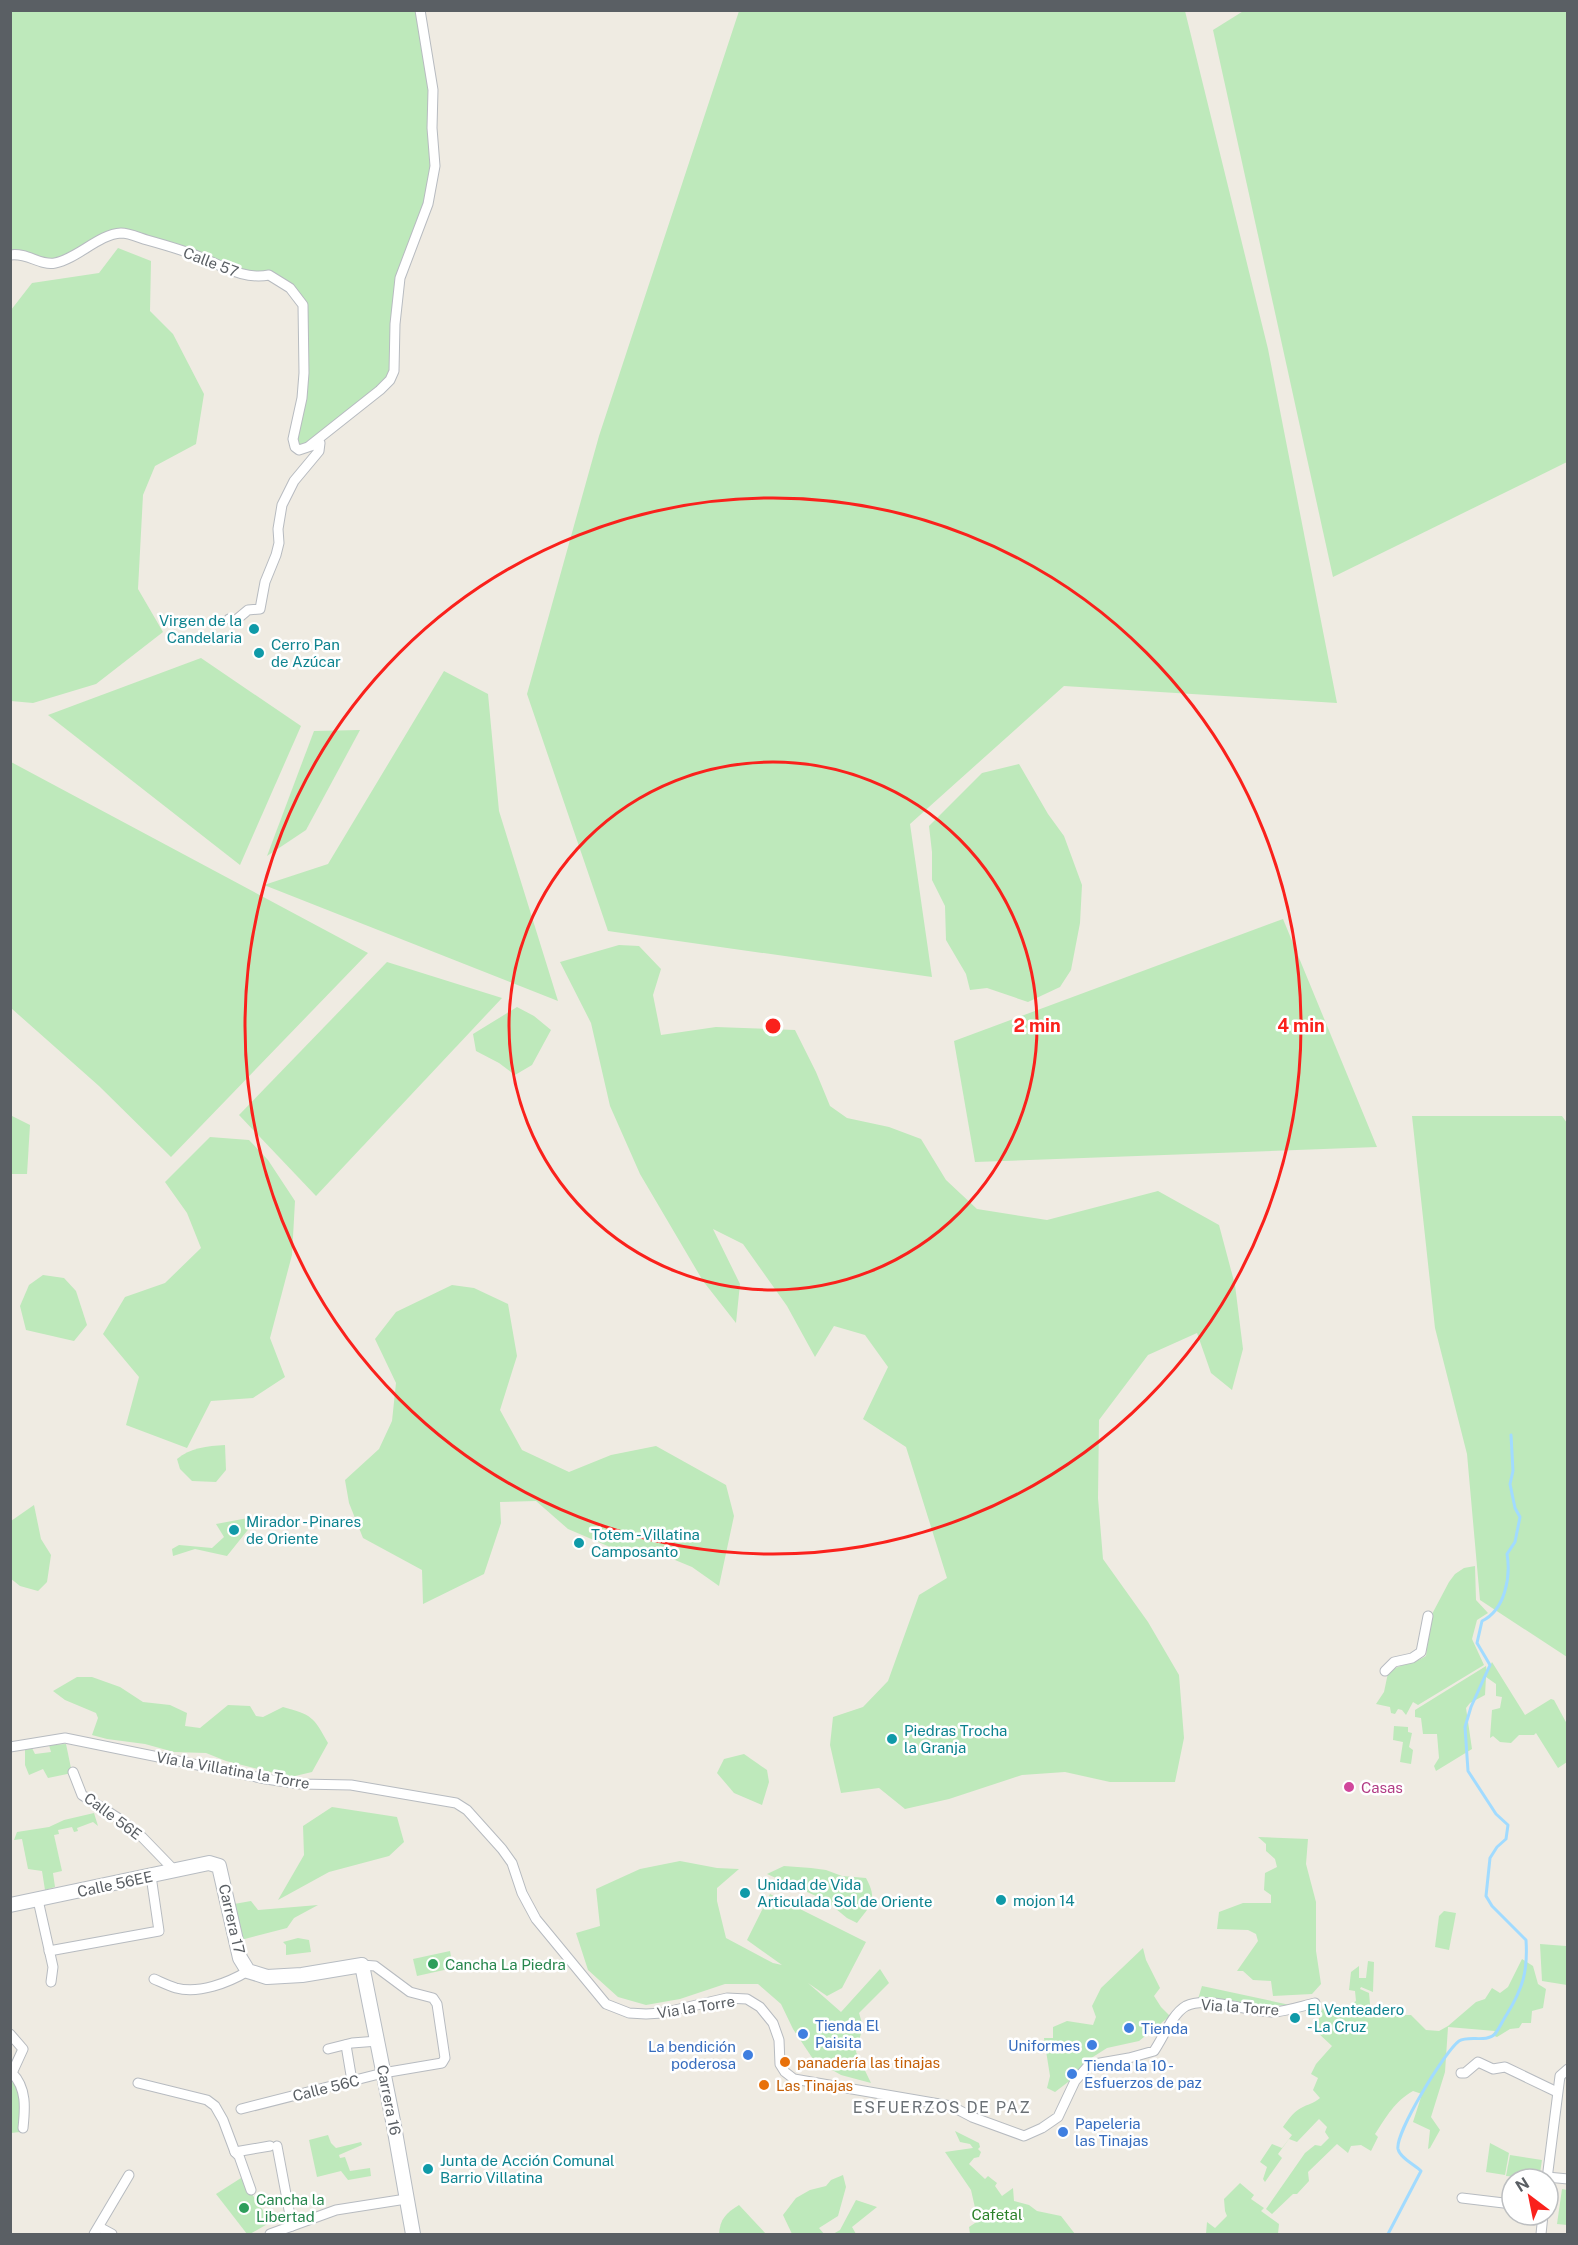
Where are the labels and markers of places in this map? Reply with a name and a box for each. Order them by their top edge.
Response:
place label: Virgen de la Candelaria [159,612,242,646]
marker: Virgen de la Candelaria [247,622,261,636]
place label: Cerro Pan de Azúcar [271,636,341,670]
marker: Cerro Pan de Azúcar [252,646,266,660]
centre of rings [763,1016,783,1036]
place label: Mirador - Pinares de Oriente [246,1513,361,1547]
marker: Mirador - Pinares de Oriente [227,1523,241,1537]
place label: Totem - Villatina Camposanto [591,1526,700,1560]
marker: Totem - Villatina Camposanto [572,1536,586,1550]
place label: Piedras Trocha la Granja [904,1722,1007,1756]
marker: Piedras Trocha la Granja [885,1732,899,1746]
place label: Casas [1361,1779,1403,1796]
marker: Casas [1342,1780,1356,1794]
place label: Unidad de Vida Articulada Sol de Oriente [757,1876,932,1910]
marker: Unidad de Vida Articulada Sol de Oriente [738,1886,752,1900]
place label: mojon 14 [1013,1892,1075,1909]
marker: mojon 14 [994,1893,1008,1907]
place label: Cancha La Piedra [445,1956,566,1973]
marker: Cancha La Piedra [426,1957,440,1971]
place label: El Venteadero - La Cruz [1307,2001,1404,2035]
marker: El Venteadero - La Cruz [1288,2011,1302,2025]
place label: Tienda El Paisita [815,2017,879,2051]
place label: Tienda [1141,2020,1188,2037]
marker: Tienda [1122,2021,1136,2035]
marker: Tienda El Paisita [796,2027,810,2041]
place label: Uniformes [1008,2037,1080,2054]
place label: La bendición poderosa [648,2038,736,2072]
marker: Uniformes [1085,2038,1099,2052]
marker: La bendición poderosa [741,2048,755,2062]
place label: panadería las tinajas [797,2054,940,2071]
marker: panadería las tinajas [778,2055,792,2069]
place label: Tienda la 10 - Esfuerzos de paz [1084,2057,1202,2091]
marker: Tienda la 10 - Esfuerzos de paz [1065,2067,1079,2081]
place label: Las Tinajas [776,2077,853,2094]
marker: Las Tinajas [757,2078,771,2092]
place label: Papeleria las Tinajas [1075,2115,1148,2149]
marker: Papeleria las Tinajas [1056,2125,1070,2139]
place label: Junta de Acción Comunal Barrio Villatina [440,2152,615,2186]
marker: Junta de Acción Comunal Barrio Villatina [421,2162,435,2176]
place label: Cancha la Libertad [256,2191,325,2225]
marker: Cancha la Libertad [237,2201,251,2215]

